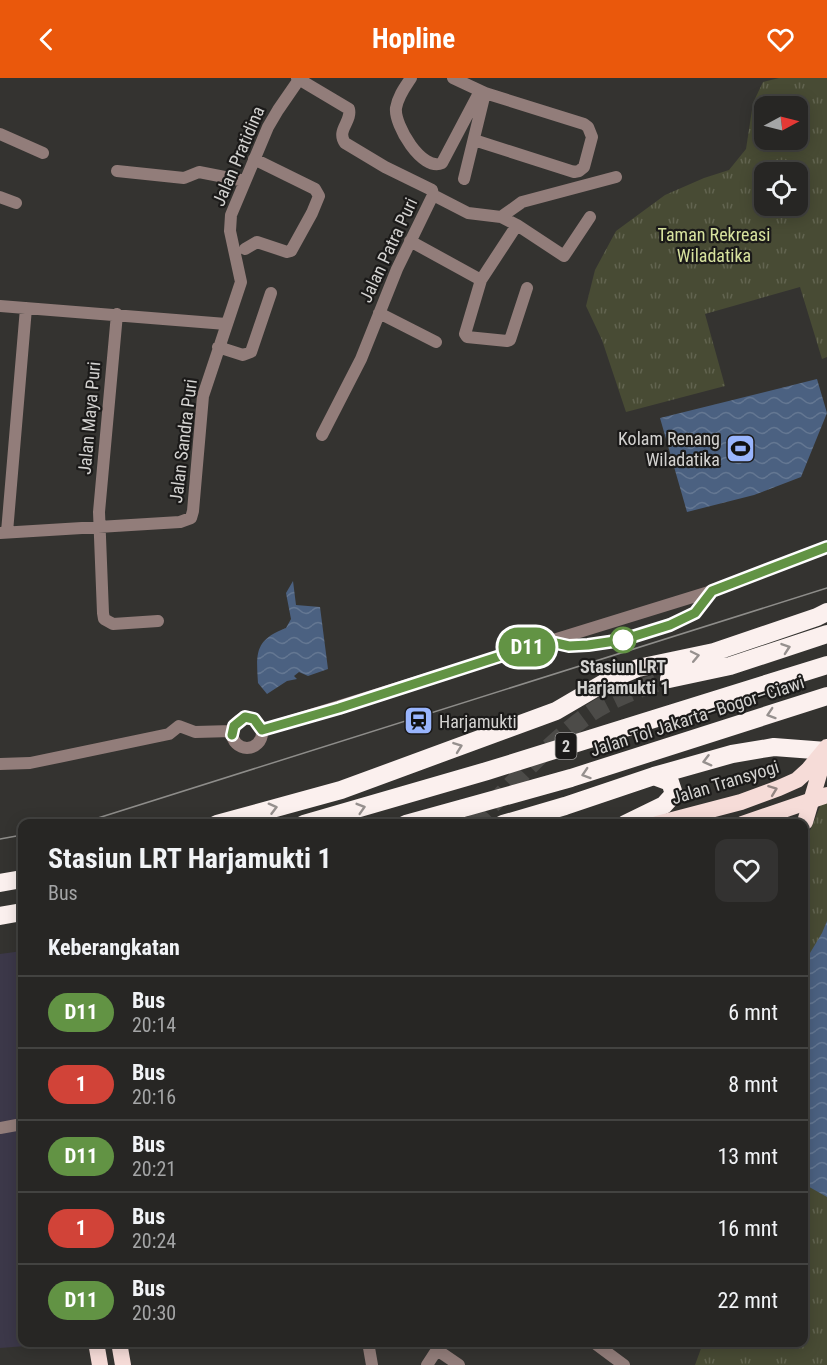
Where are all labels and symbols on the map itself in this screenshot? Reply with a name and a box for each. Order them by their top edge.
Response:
north arrow [754,96,808,150]
street label: Jalan Pratidina [208,103,268,209]
street label: Jalan Patra Puri [355,194,421,306]
park label: Taman Rekreasi Wiladatika [658,224,770,266]
street label: Jalan Maya Puri [74,361,104,475]
street label: Jalan Sandra Puri [165,378,201,504]
place label: Kolam Renang Wiladatika [618,428,720,470]
sports icon: Kolam Renang Wiladatika [725,432,757,464]
marker: Stasiun LRT Harjamukti 1 [610,627,636,653]
line badge: D11 [492,628,562,666]
one-way arrow [780,642,791,655]
one-way arrow [690,651,700,664]
place label: Stasiun LRT Harjamukti 1 [577,656,669,698]
street label: Jalan Tol Jakarta–Bogor–Ciawi [587,671,807,761]
station icon: Harjamukti [402,705,434,737]
one-way arrow [766,707,777,719]
place label: Harjamukti [439,711,517,732]
road number: 2 [556,733,576,759]
one-way arrow [452,741,463,754]
one-way arrow [702,754,713,766]
street label: Jalan Transyogi [669,756,781,808]
one-way arrow [581,767,592,779]
one-way arrow [767,785,778,797]
one-way arrow [267,803,278,815]
one-way arrow [355,803,366,815]

